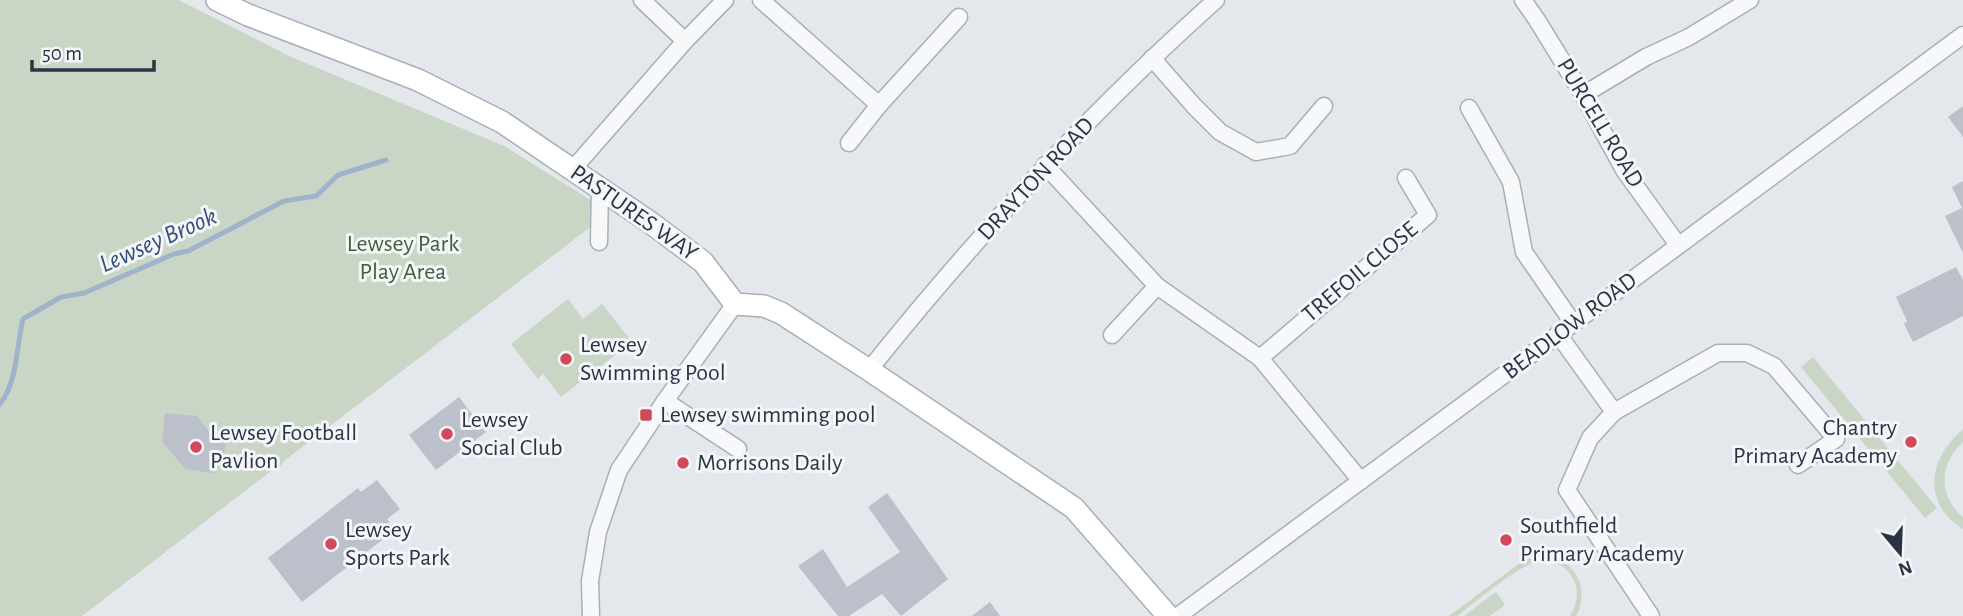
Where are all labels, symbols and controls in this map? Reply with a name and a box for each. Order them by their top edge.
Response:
scale bar [32,28,154,72]
text: 50 m [42,43,82,64]
street label: PURCELL ROAD [1552,54,1648,192]
street label: DRAYTON ROAD [973,113,1099,245]
street label: PASTURES WAY [566,160,702,266]
water label: Lewsey Brook [96,203,220,277]
street label: TREFOIL CLOSE [1298,217,1423,327]
park label: Lewsey Park Play Area [347,232,459,284]
street label: BEADLOW ROAD [1499,268,1641,384]
place label: Lewsey Swimming Pool [580,333,726,385]
marker: Lewsey Swimming Pool [558,351,574,367]
place label: Lewsey swimming pool [660,403,876,427]
marker: Lewsey swimming pool [638,407,654,423]
place label: Lewsey Social Club [461,408,563,460]
place label: Chantry Primary Academy [1733,416,1897,468]
place label: Lewsey Football Pavlion [210,421,357,473]
marker: Lewsey Social Club [439,426,455,442]
marker: Chantry Primary Academy [1903,434,1919,450]
marker: Lewsey Football Pavlion [188,439,204,455]
place label: Morrisons Daily [697,451,843,475]
marker: Morrisons Daily [675,455,691,471]
place label: Southfield Primary Academy [1520,514,1684,566]
place label: Lewsey Sports Park [345,518,450,570]
north arrow [1865,518,1935,588]
marker: Southfield Primary Academy [1498,532,1514,548]
marker: Lewsey Sports Park [323,536,339,552]
text: N [1896,557,1914,579]

